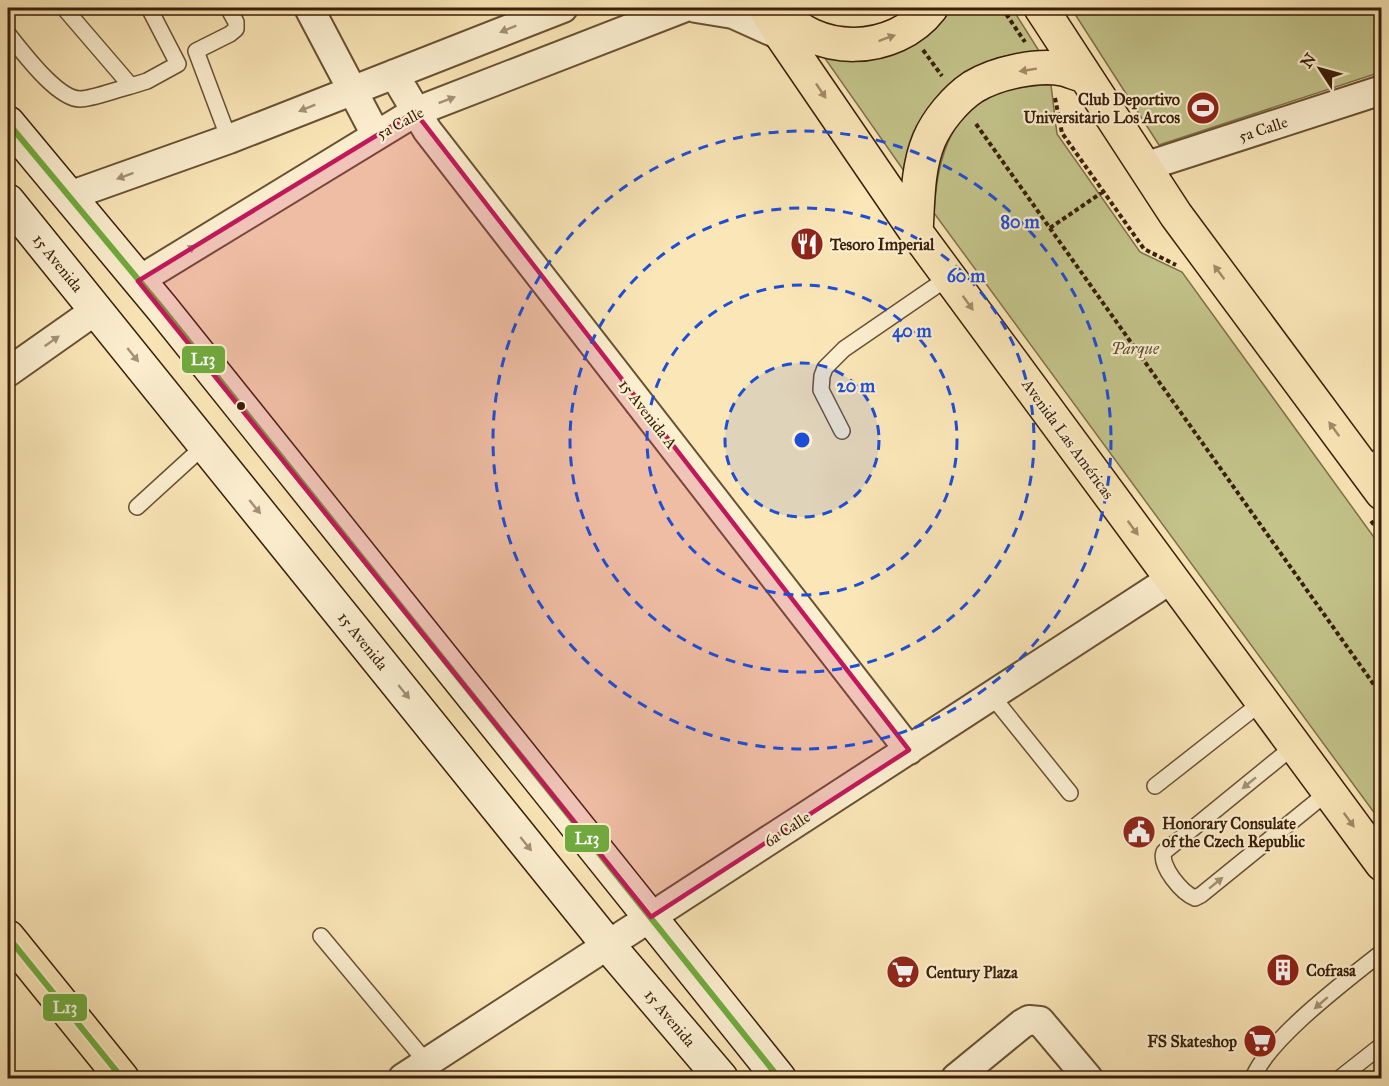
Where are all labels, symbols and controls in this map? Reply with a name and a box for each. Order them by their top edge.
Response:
one-way arrow [499,24,517,34]
one-way arrow [878,33,896,43]
north arrow [1290,39,1350,99]
text: N [1297,49,1320,72]
one-way arrow [1018,66,1037,75]
one-way arrow [815,83,826,99]
place label: Club Deportivo Universitario Los Arcos [1023,90,1180,127]
sports icon: Club Deportivo Universitario Los Arcos [1185,90,1221,126]
one-way arrow [439,94,457,104]
one-way arrow [298,103,316,113]
street label: 5a Calle [373,103,427,143]
street label: 5a Calle [1236,112,1290,146]
one-way arrow [116,172,134,182]
text: 80 m [1000,211,1040,233]
restaurant icon: Tesoro Imperial [789,226,825,262]
street label: 15 Avenida [29,230,87,296]
place label: Tesoro Imperial [829,235,935,255]
one-way arrow [180,245,196,256]
text: 60 m [947,265,986,287]
one-way arrow [1213,265,1225,280]
one-way arrow [962,294,974,310]
text: 40 m [892,320,933,343]
one-way arrow [43,335,59,347]
park label: Parque [1111,339,1160,358]
line badge: L13 [181,345,226,374]
one-way arrow [126,348,138,363]
text: L13 [191,350,215,370]
street label: Avenida Las Américas [1017,374,1118,503]
street label: 15 Avenida A [615,375,681,453]
text: 20 m [837,375,876,397]
unlabelled marker [235,400,247,412]
one-way arrow [1329,422,1341,437]
centre of rings [792,430,812,450]
one-way arrow [248,500,261,515]
one-way arrow [1127,519,1139,535]
street label: 15 Avenida [334,608,392,674]
one-way arrow [397,684,410,700]
one-way arrow [1242,776,1257,789]
street label: 6a Calle [760,807,814,851]
one-way arrow [1342,812,1354,827]
public building icon: Honorary Consulate of the Czech Republic [1121,814,1157,850]
place label: Honorary Consulate of the Czech Republic [1162,814,1305,852]
line badge: L13 [564,824,610,853]
text: L13 [575,829,599,849]
one-way arrow [520,836,533,852]
one-way arrow [1208,877,1224,890]
building icon: Cofrasa [1265,952,1301,988]
supermarket icon: Century Plaza [885,954,921,990]
place label: Cofrasa [1306,961,1357,980]
place label: Century Plaza [926,963,1019,983]
street label: 15 Avenida [640,985,700,1051]
line badge: L13 [42,993,88,1022]
one-way arrow [1314,996,1329,1009]
text: L13 [53,998,77,1018]
supermarket icon: FS Skateshop [1242,1023,1278,1059]
place label: FS Skateshop [1147,1032,1237,1052]

